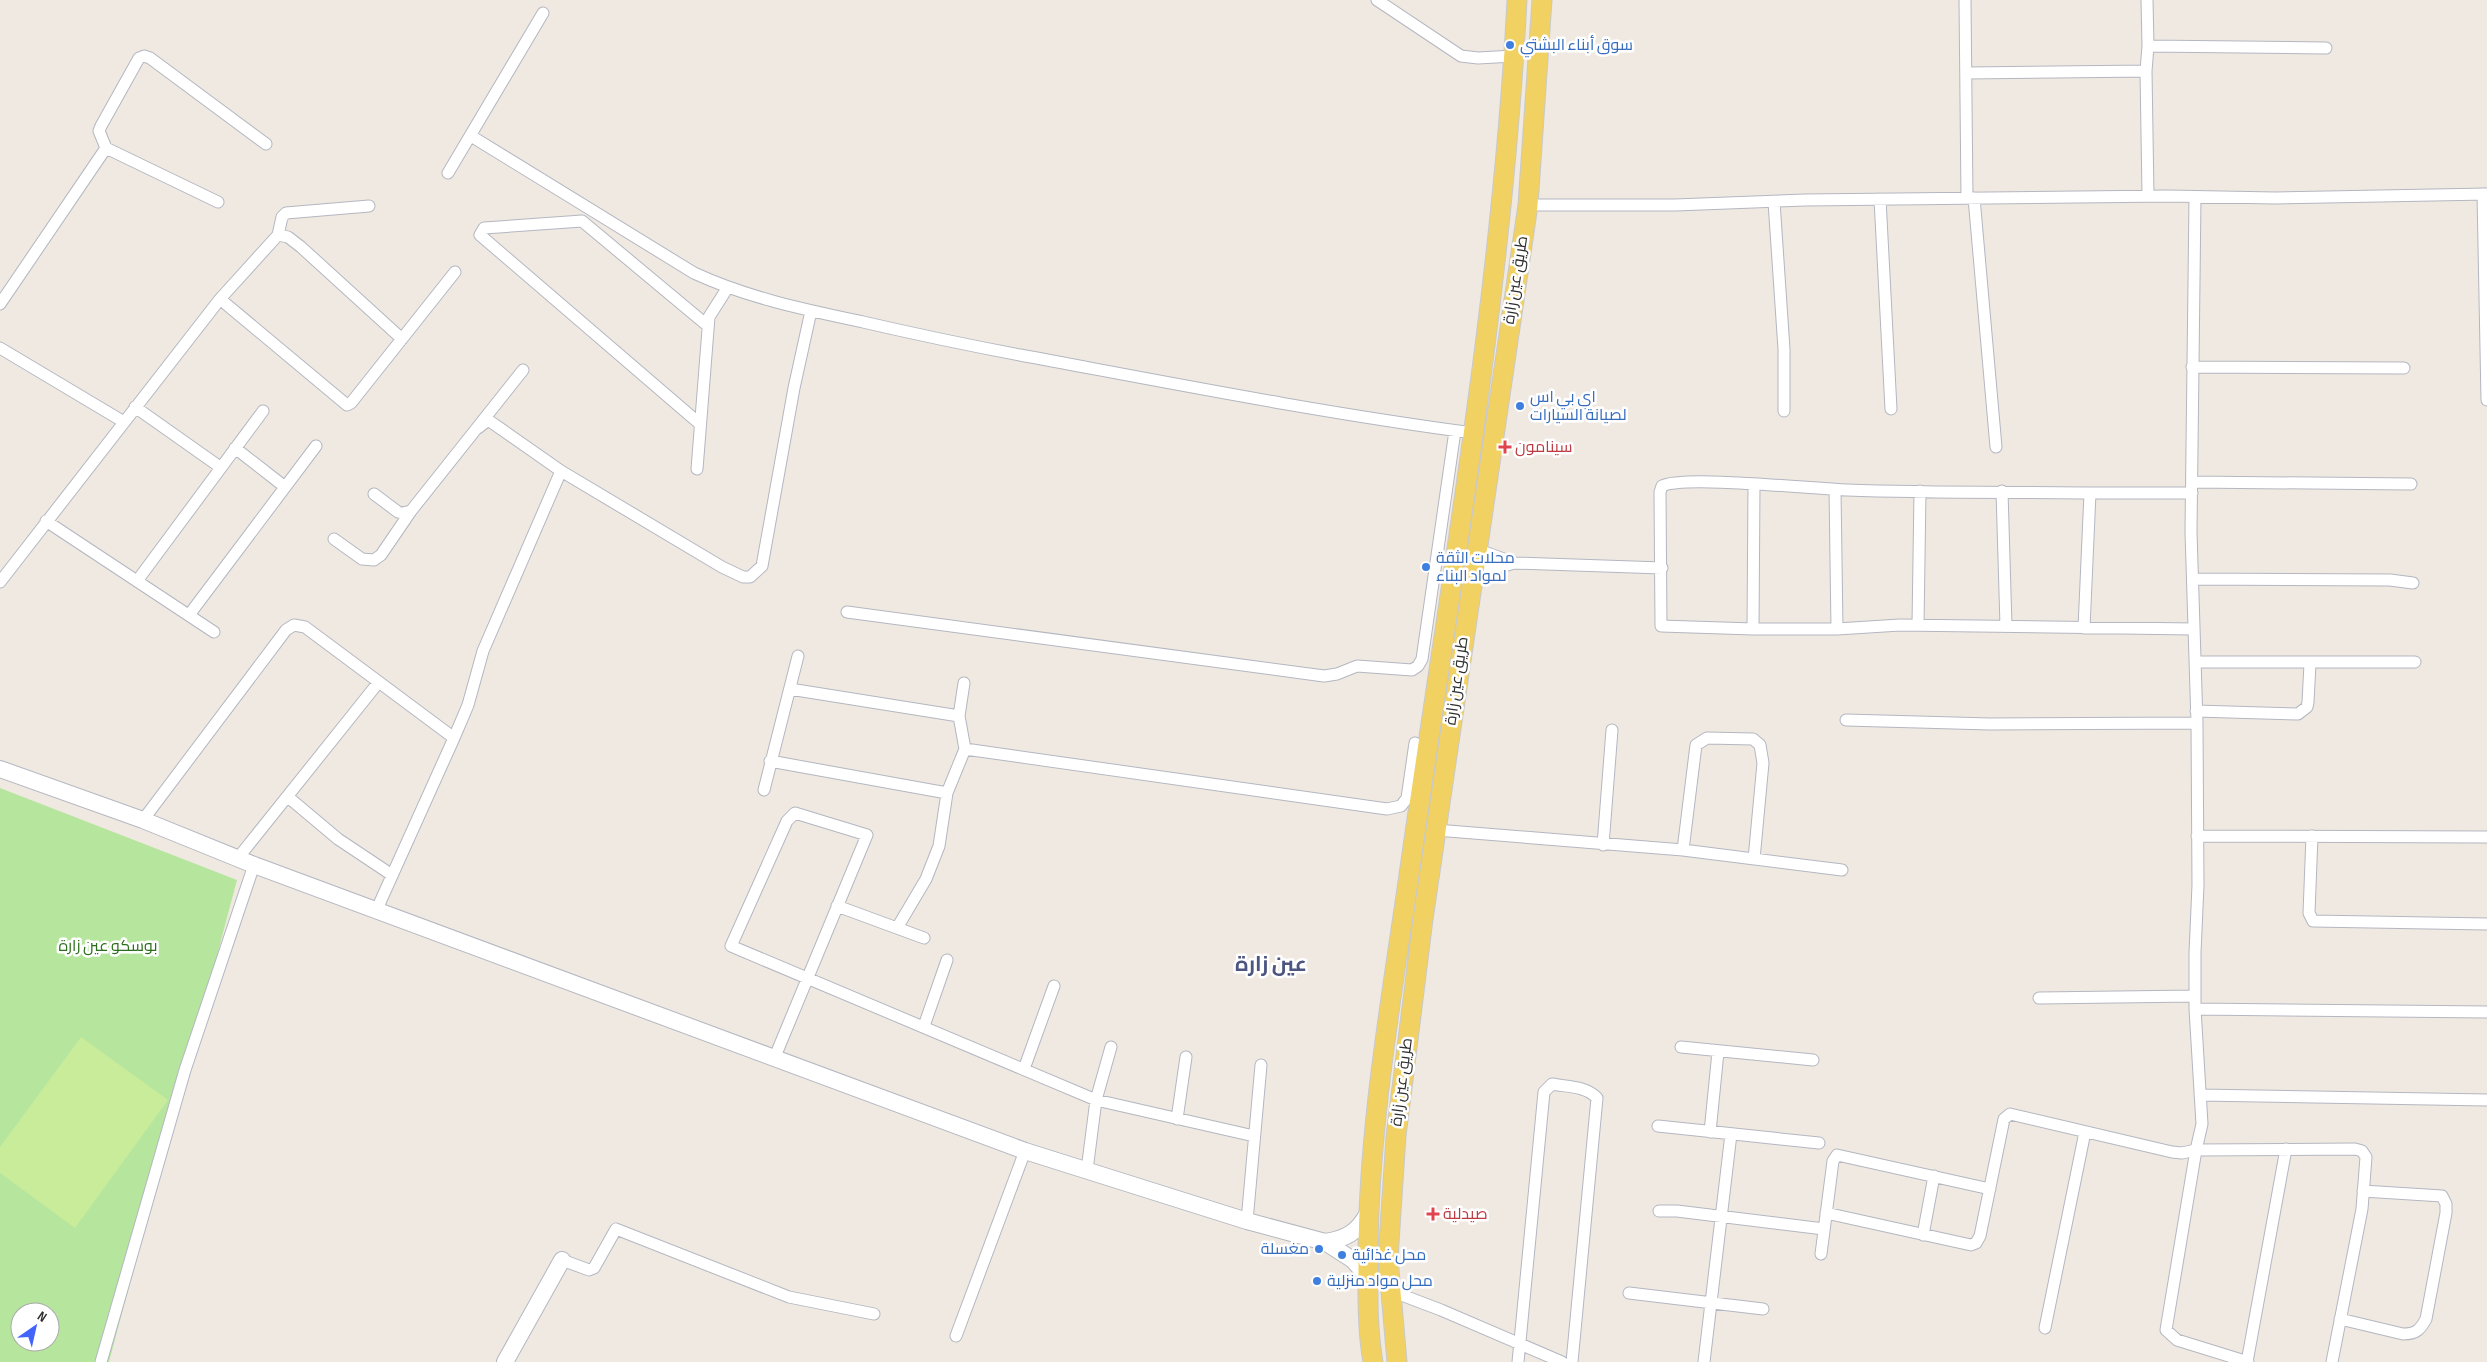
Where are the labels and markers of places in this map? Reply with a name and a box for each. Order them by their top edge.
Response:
place label: سوق أبناء البشتي [1520,35,1633,58]
marker: سوق أبناء البشتي [1504,39,1516,51]
place label: اي بي اس لصيانة السيارات [1530,388,1627,425]
marker: اي بي اس لصيانة السيارات [1514,400,1526,412]
place label: سينامون [1515,438,1573,457]
marker: سينامون [1499,441,1511,453]
place label: محلات الثقة لمواد البناء [1436,549,1515,586]
marker: محلات الثقة لمواد البناء [1420,561,1432,573]
place label: صيدلية [1443,1205,1488,1224]
marker: صيدلية [1427,1208,1439,1220]
place label: مغسلة [1261,1240,1309,1259]
marker: مغسلة [1313,1243,1325,1255]
place label: محل غذائية [1352,1246,1426,1265]
marker: محل غذائية [1336,1249,1348,1261]
place label: محل مواد منزلية [1327,1272,1433,1291]
marker: محل مواد منزلية [1311,1275,1323,1287]

